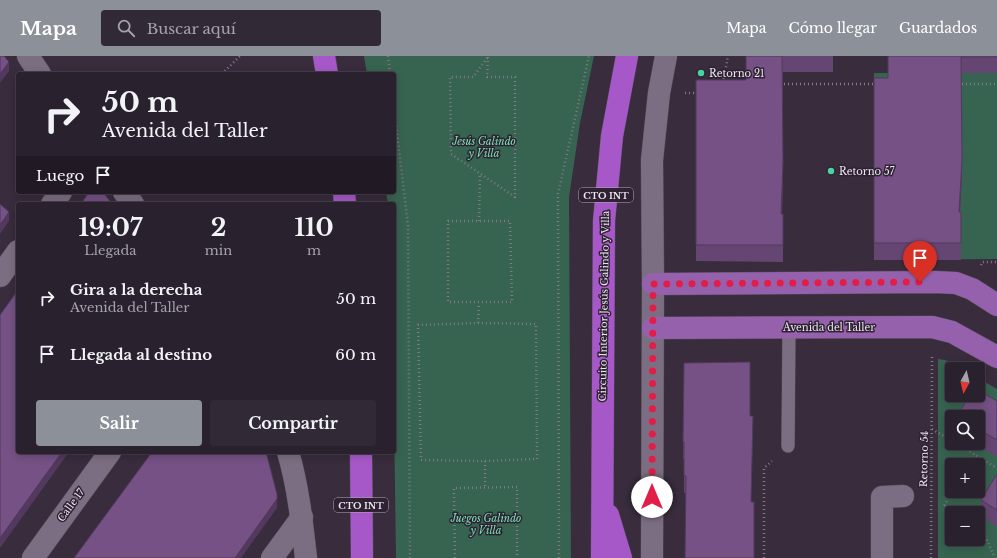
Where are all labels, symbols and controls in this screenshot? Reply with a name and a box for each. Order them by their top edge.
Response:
search box [101,10,381,46]
text: Mapa [20,17,77,40]
icon: search [115,17,137,39]
text: Buscar aquí [147,19,236,38]
text: Mapa [726,19,766,37]
text: Cómo llegar [788,19,877,37]
text: Guardados [899,19,977,37]
place label: Retorno 21 [709,67,765,80]
marker: Retorno 21 [696,68,706,78]
text: 50 m [102,85,178,120]
icon: right [36,88,88,140]
text: Avenida del Taller [102,120,267,142]
park label: Jesús Galindo y Villa [451,135,516,160]
icon: arrive [92,164,114,186]
place label: Retorno 57 [839,165,896,178]
text: Luego [36,166,84,185]
marker: Retorno 57 [826,166,836,176]
road number: CTO INT [579,188,633,202]
street label: Circuito Interior Jesús Galindo y Villa [596,210,612,402]
text: 19:07 [78,213,142,242]
text: 2 [211,213,226,242]
text: 110 [295,213,334,242]
pin [903,241,937,282]
text: Llegada [84,242,136,259]
text: min [205,242,232,259]
text: m [307,242,321,259]
icon: arrive [909,247,931,269]
text: Gira a la derecha [70,280,202,299]
icon: right [36,287,58,309]
text: 50 m [336,289,376,308]
text: Avenida del Taller [70,299,190,316]
street label: Avenida del Taller [782,321,875,334]
icon: arrive [36,343,58,365]
text: Llegada al destino [70,345,212,364]
text: 60 m [335,345,376,364]
north arrow [945,362,985,402]
map controls [945,362,985,546]
button: Salir [36,400,202,446]
button: Compartir [210,400,376,446]
button: search [945,410,985,450]
street label: Retorno 54 [917,431,931,487]
button: + [945,458,985,498]
position arrow [631,476,673,518]
street label: Calle 17 [55,485,88,524]
road number: CTO INT [334,498,388,512]
button: − [945,506,985,546]
park label: Juegos Galindo y Villa [450,512,521,537]

